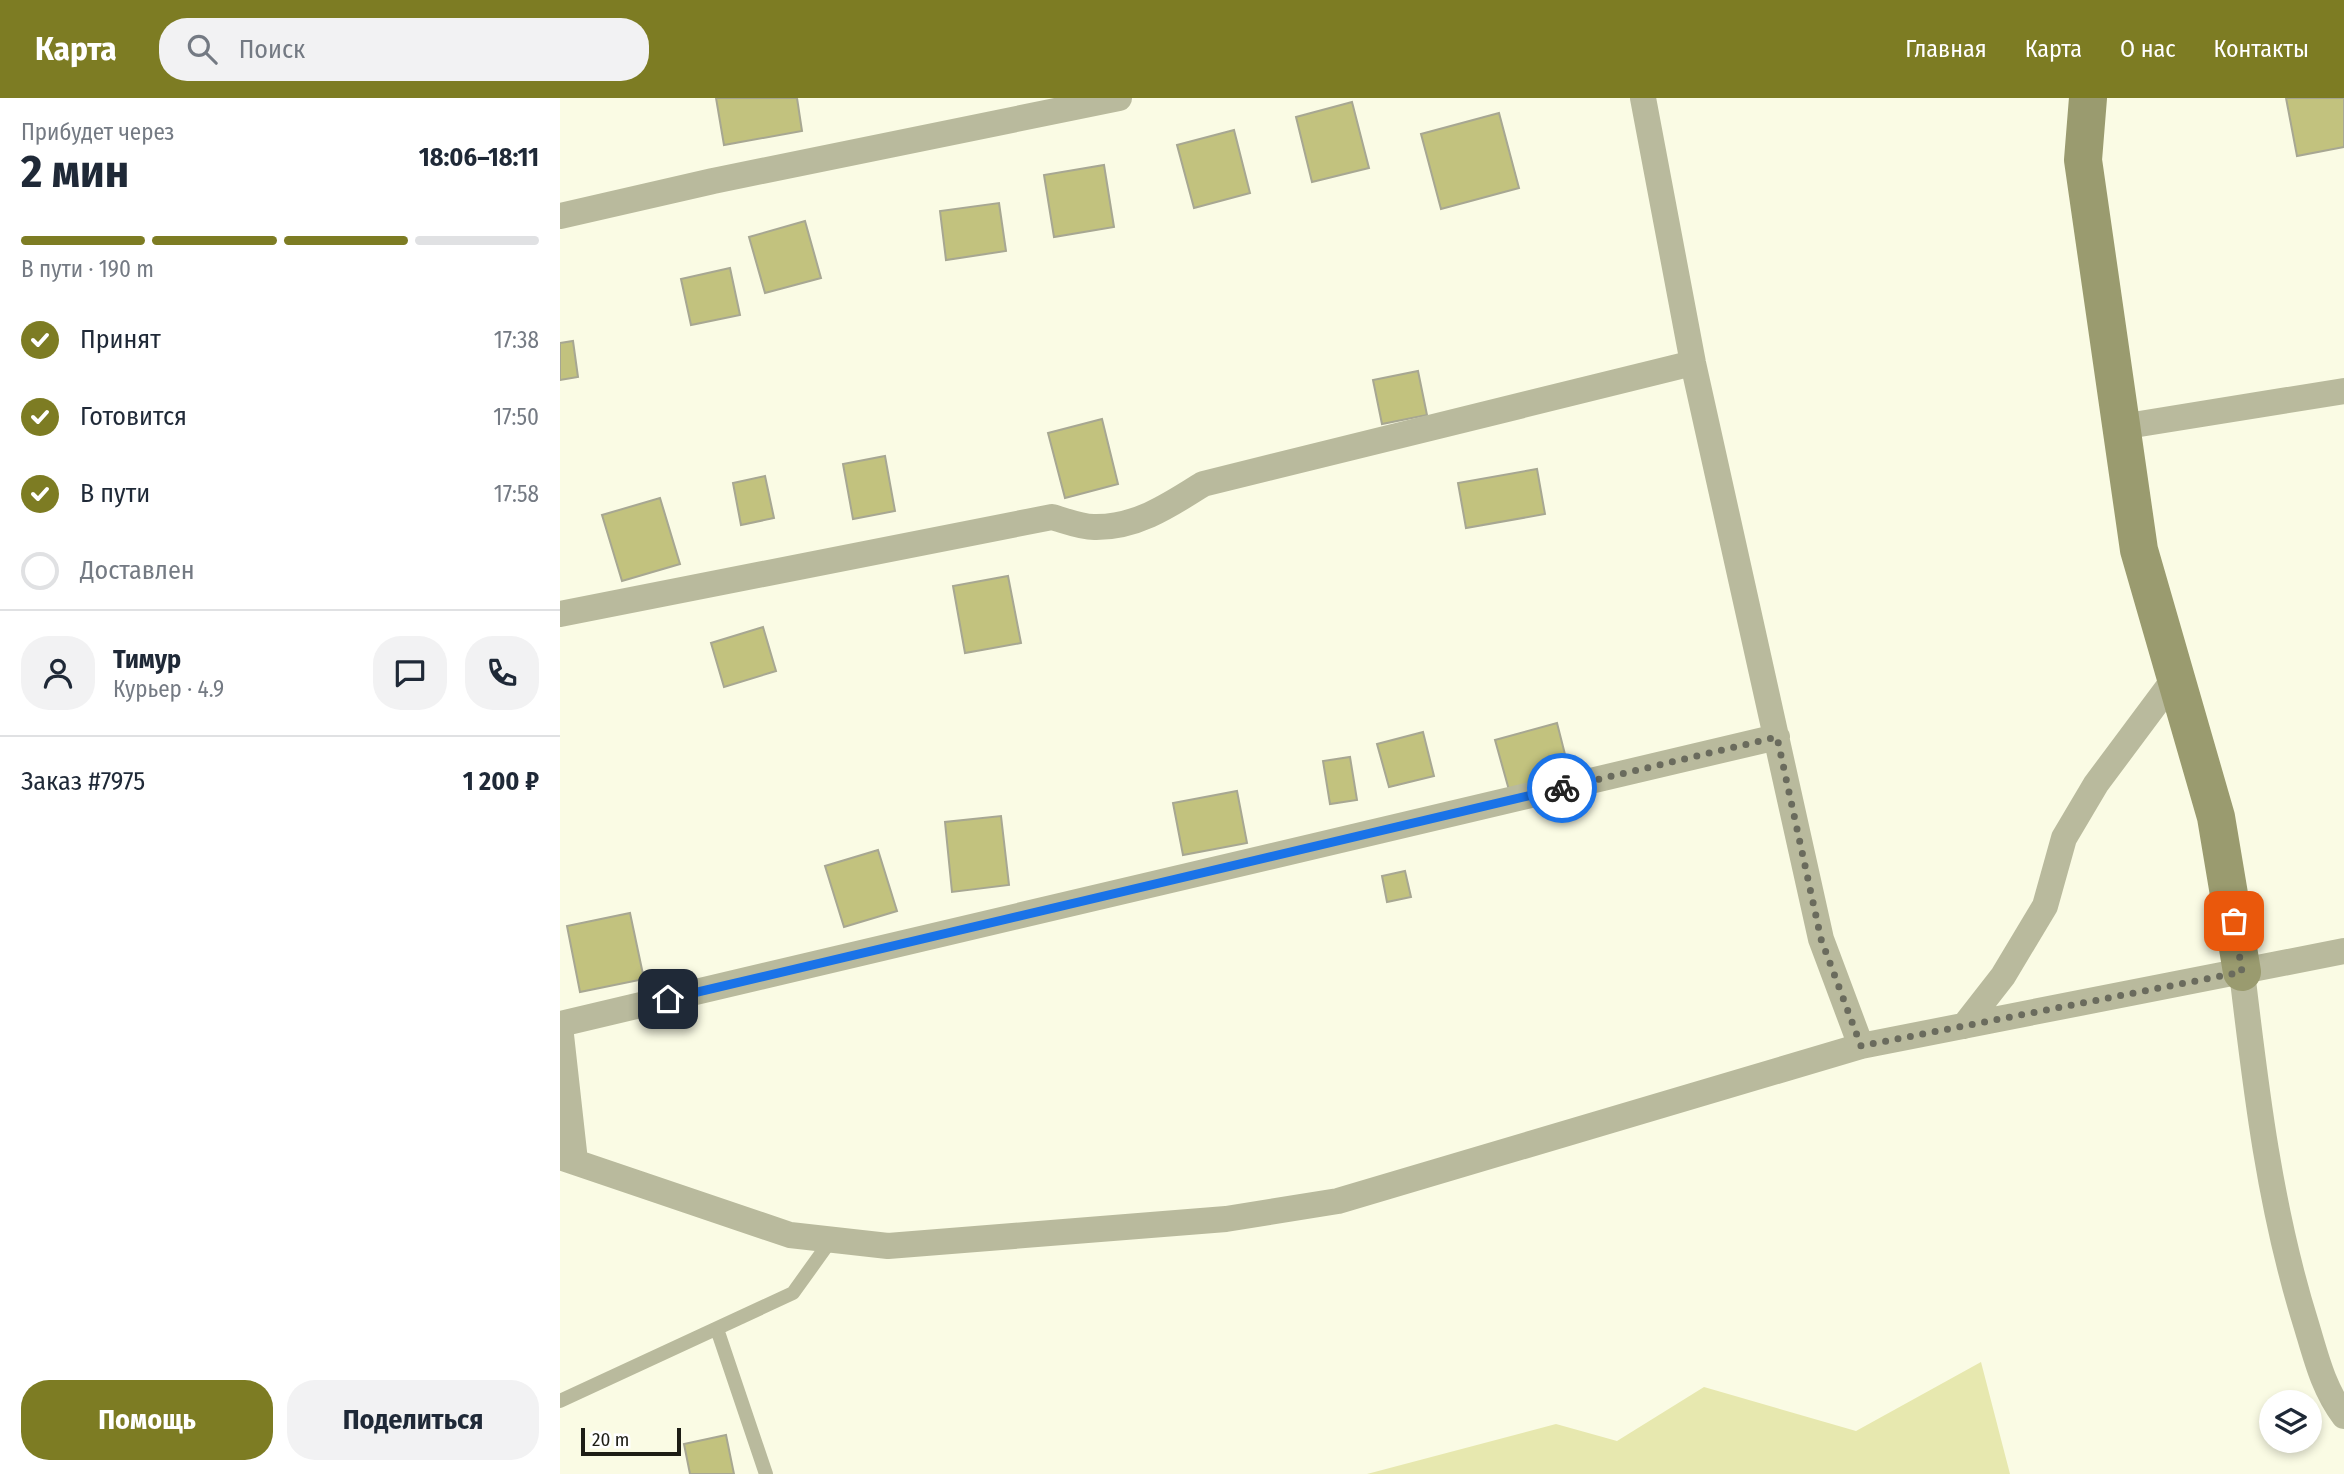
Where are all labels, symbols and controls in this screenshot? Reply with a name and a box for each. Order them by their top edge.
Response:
search box [159,18,649,81]
text: Карта [35,29,117,69]
icon: search [183,30,221,68]
text: Поиск [239,34,305,65]
text: Главная [1905,35,1987,63]
text: Карта [2025,35,2082,63]
text: О нас [2120,35,2175,63]
text: Контакты [2213,35,2309,63]
text: Прибудет через [21,118,174,146]
text: 18:06–18:11 [419,142,539,173]
text: 2 мин [21,144,129,199]
text: В пути · 190 m [21,255,154,283]
icon: check [21,321,59,359]
text: Принят [80,324,161,355]
text: 17:38 [494,326,539,354]
icon: check [21,398,59,436]
text: Готовится [80,401,187,432]
text: 17:50 [493,403,539,431]
icon: check [21,475,59,513]
text: В пути [80,478,150,509]
text: 17:58 [494,480,539,508]
text: Доставлен [80,555,195,586]
button: person [21,636,95,710]
button: chat [373,636,447,710]
button: phone [465,636,539,710]
text: Тимур [113,644,181,675]
text: Курьер · 4.9 [113,675,224,703]
courier [1527,753,1597,823]
text: Заказ #7975 [21,766,145,797]
text: 1 200 ₽ [463,766,539,797]
icon: bike [1543,769,1581,807]
pin [2204,891,2264,951]
icon: bag [2215,902,2253,940]
pin [638,969,698,1029]
icon: home [649,980,687,1018]
button: Помощь [21,1380,273,1460]
button: Поделиться [287,1380,539,1460]
map controls [2259,1390,2322,1453]
button: layers [2259,1390,2322,1453]
scale bar [581,1425,681,1457]
text: 20 m [592,1428,629,1451]

